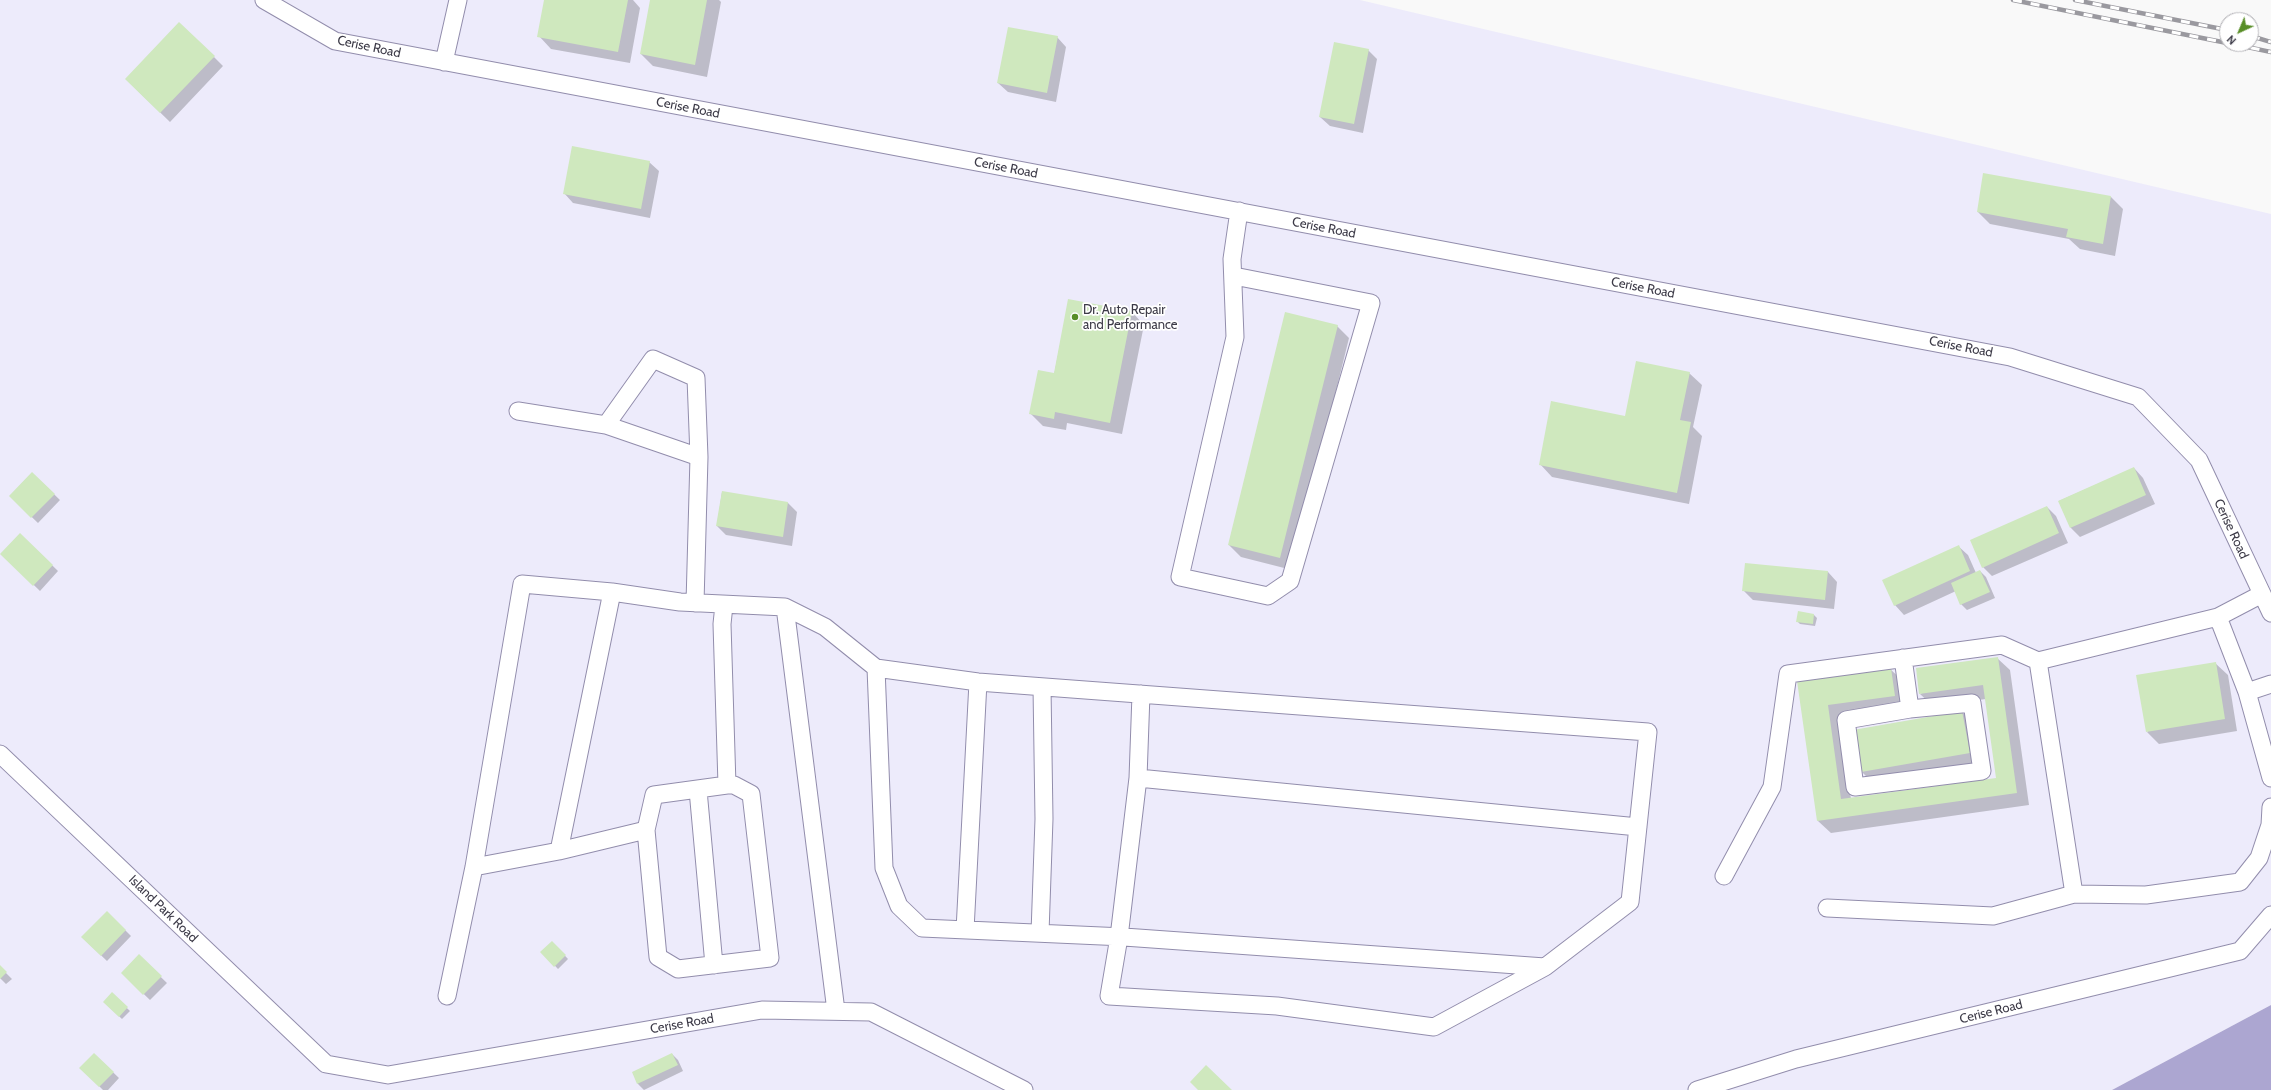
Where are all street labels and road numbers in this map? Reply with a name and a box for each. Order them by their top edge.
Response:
street label: Cerise Road [336,33,402,61]
street label: Cerise Road [655,94,721,122]
street label: Cerise Road [973,154,1039,182]
street label: Cerise Road [1291,214,1357,242]
street label: Cerise Road [1610,274,1676,302]
street label: Cerise Road [1928,333,1994,361]
street label: Cerise Road [2210,496,2252,562]
street label: Island Park Road [125,872,201,946]
street label: Cerise Road [1958,997,2024,1027]
street label: Cerise Road [649,1011,715,1037]

